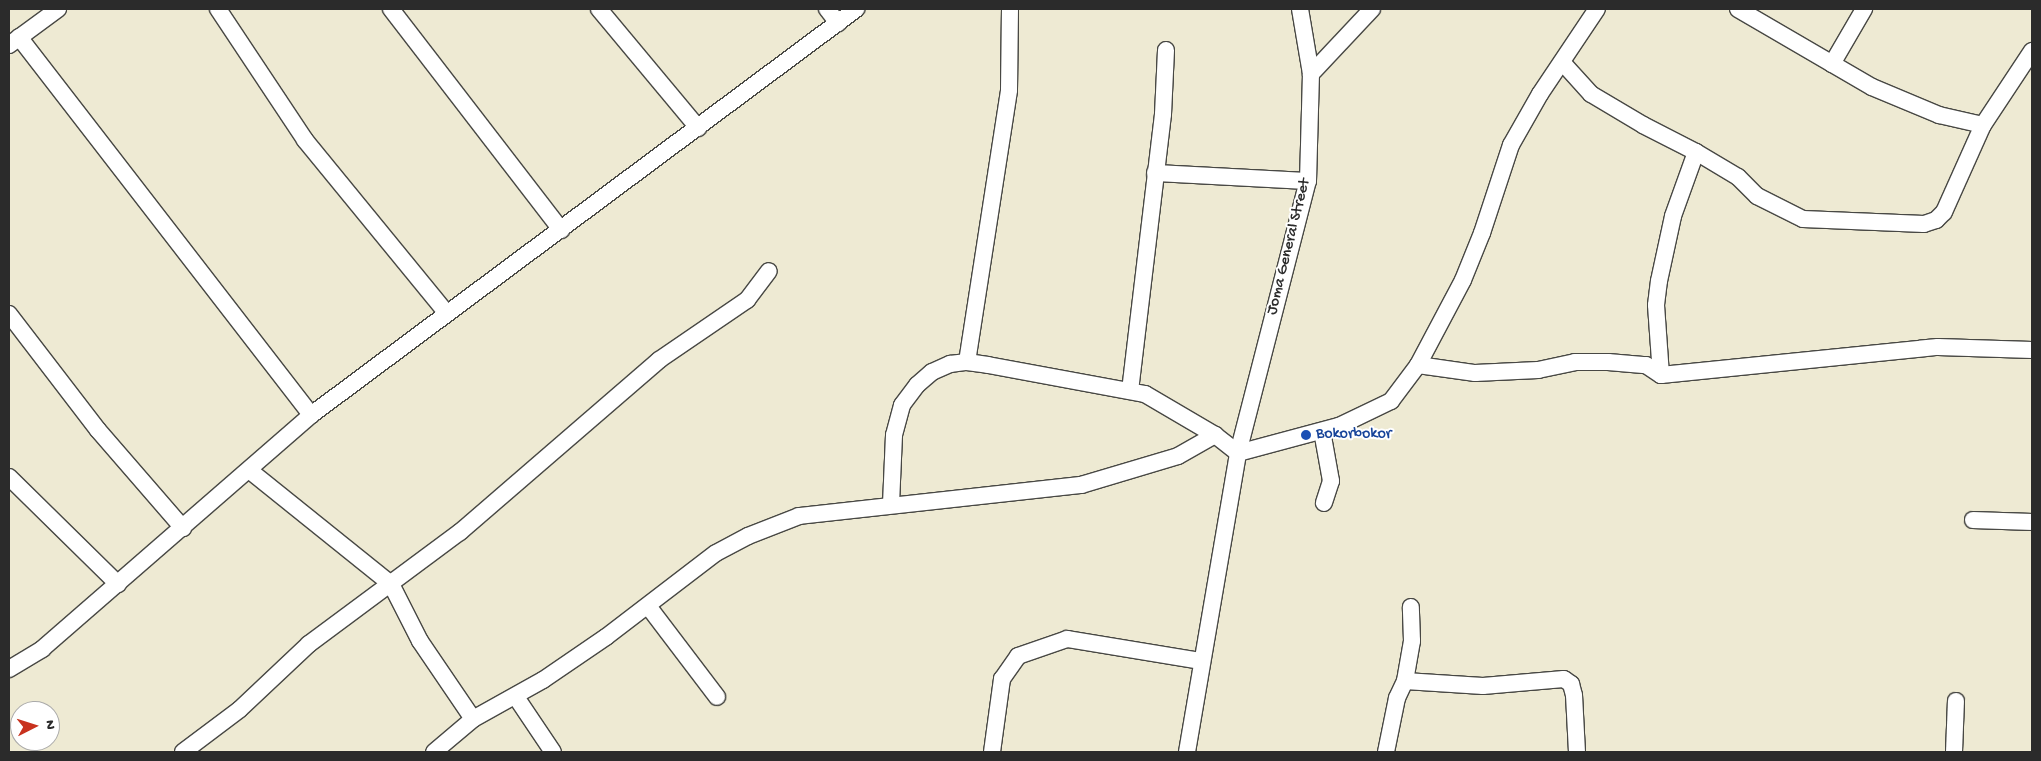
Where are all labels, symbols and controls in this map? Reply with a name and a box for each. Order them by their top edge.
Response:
street label: Joma General Street [1264,177,1316,317]
place label: Bokorbokor [1316,425,1391,445]
marker: Bokorbokor [1300,429,1312,441]
north arrow [10,701,60,751]
text: N [41,719,58,730]

